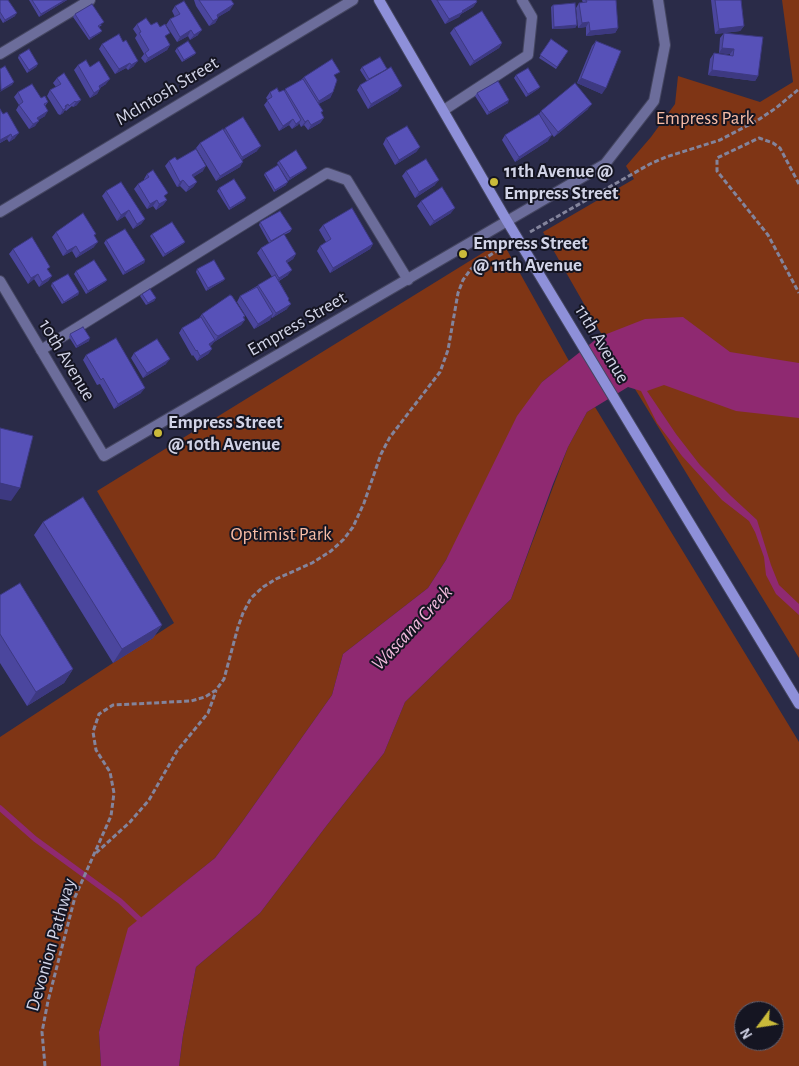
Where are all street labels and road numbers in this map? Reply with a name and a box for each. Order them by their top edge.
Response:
street label: McIntosh Street [111,51,223,131]
street label: Empress Street [243,287,351,361]
street label: 11th Avenue [570,301,634,387]
street label: 10th Avenue [34,315,100,405]
street label: Devonion Pathway [21,876,81,1014]

